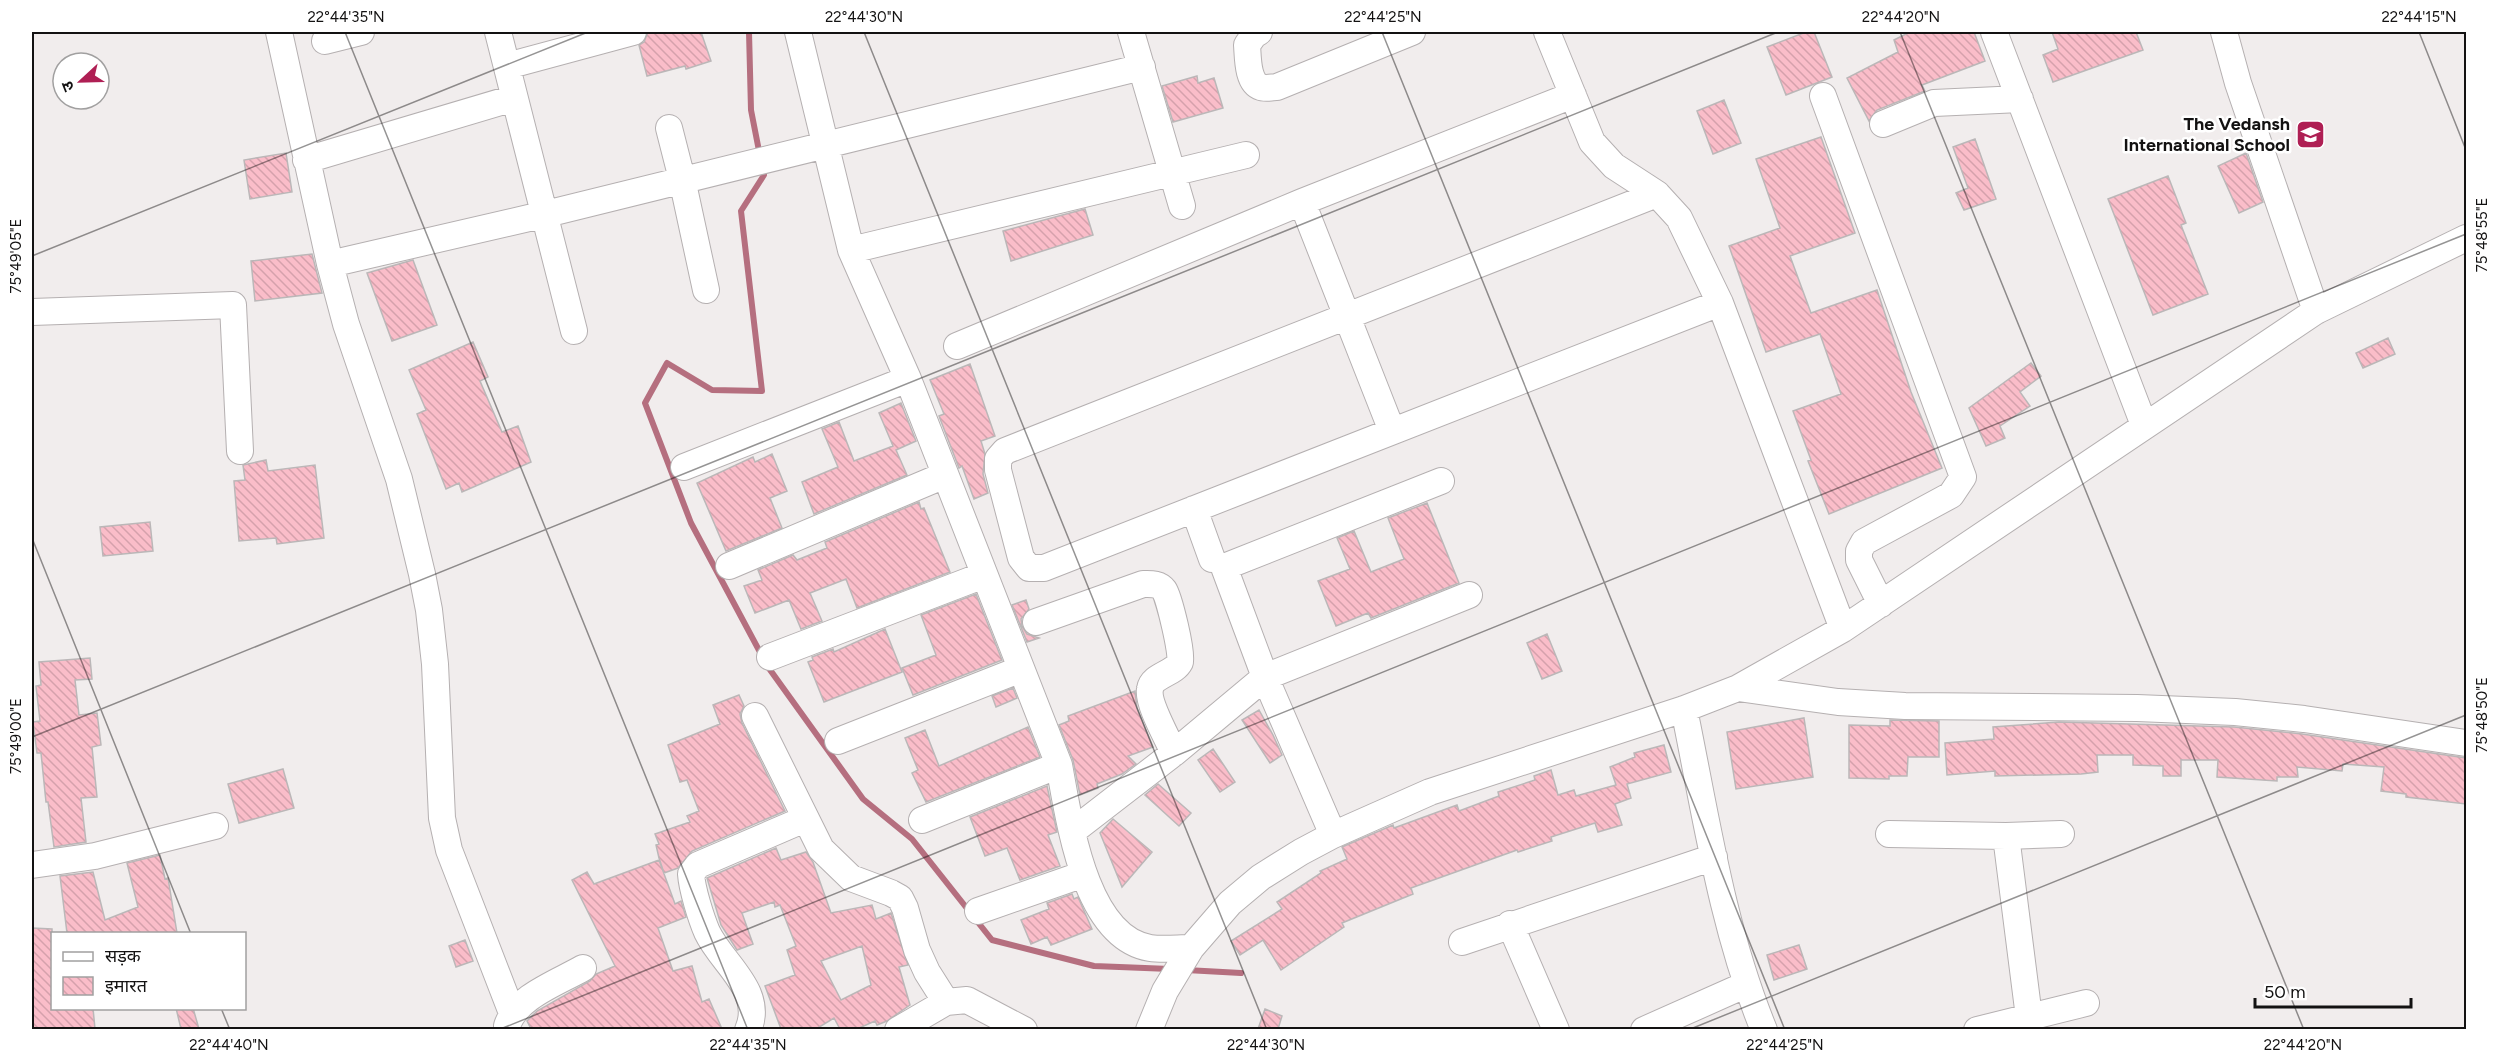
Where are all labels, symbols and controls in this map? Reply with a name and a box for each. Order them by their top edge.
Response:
text: 22°44'35"N [307,8,385,26]
text: 22°44'30"N [825,8,903,26]
text: 22°44'25"N [1344,8,1422,26]
text: 22°44'20"N [1862,8,1940,26]
text: 22°44'15"N [2381,8,2457,26]
north arrow [51,51,111,111]
text: उ [57,78,78,94]
place label: The Vedansh International School [2124,113,2290,156]
school or university icon: The Vedansh International School [2295,118,2327,150]
text: 75°48'55"E [2473,198,2491,272]
text: 75°49'05"E [7,219,25,293]
text: 75°48'50"E [2473,677,2491,753]
text: 75°49'00"E [7,698,25,774]
legend [51,932,246,1010]
text: सड़क [105,945,142,967]
scale bar [2255,971,2411,1009]
text: इमारत [105,975,148,997]
text: 50 m [2264,981,2306,1003]
text: 22°44'40"N [189,1036,269,1054]
text: 22°44'35"N [709,1036,787,1054]
text: 22°44'30"N [1227,1036,1305,1054]
text: 22°44'25"N [1746,1036,1824,1054]
text: 22°44'20"N [2264,1036,2342,1054]

